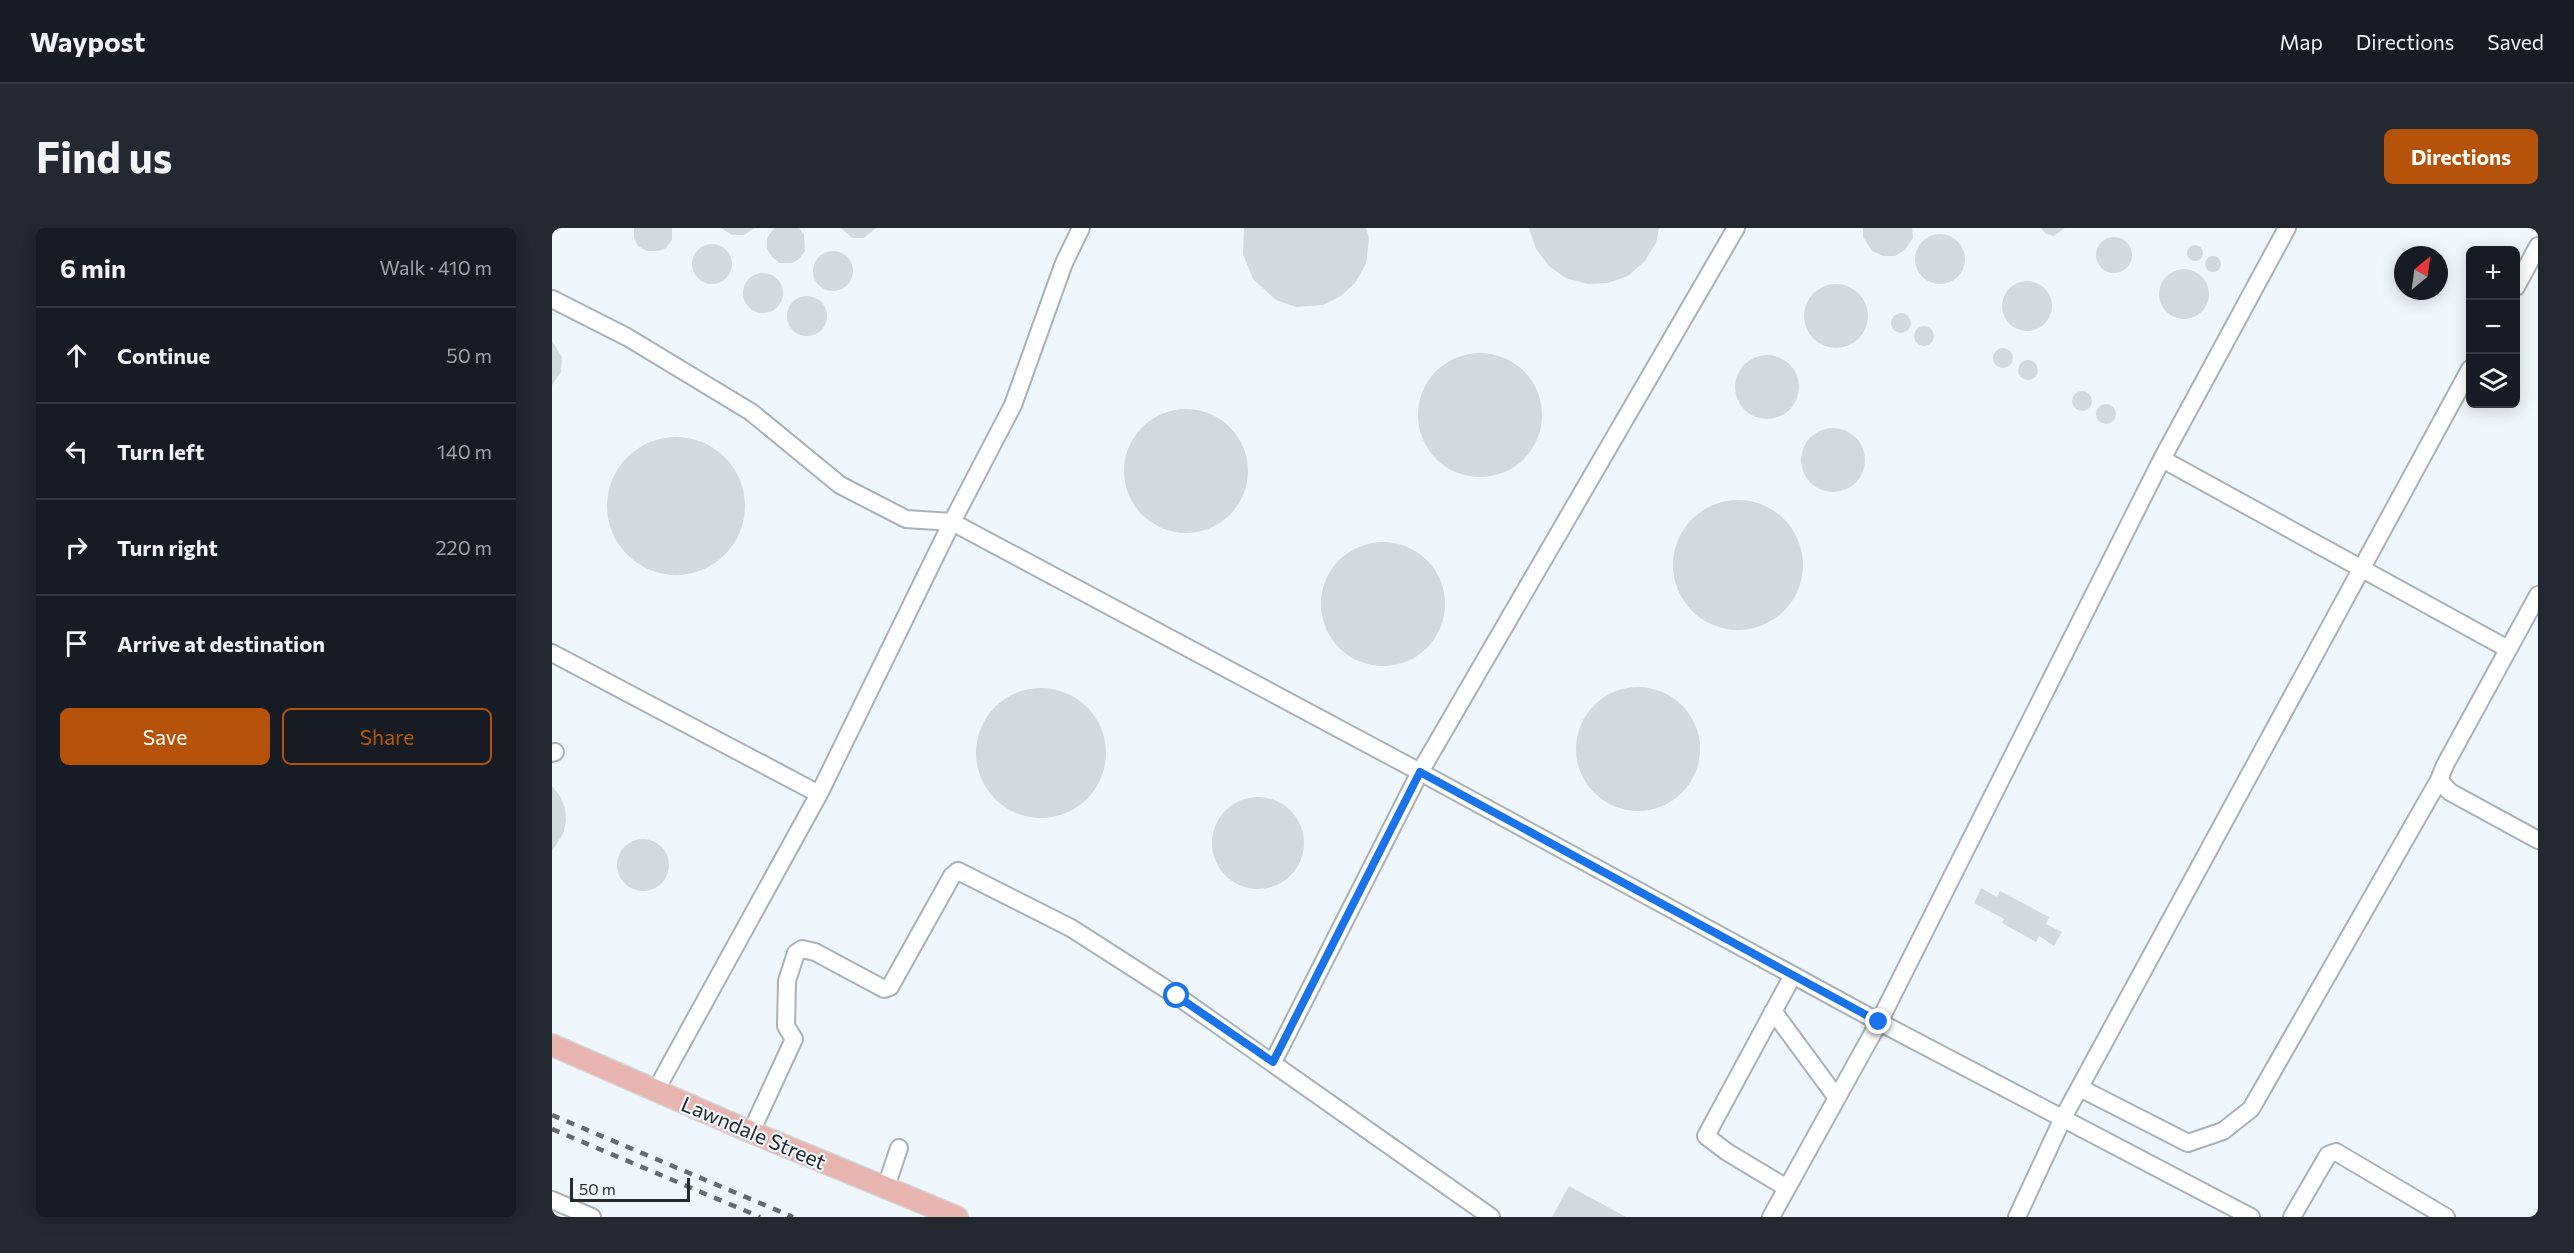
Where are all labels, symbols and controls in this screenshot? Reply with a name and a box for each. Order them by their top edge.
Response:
text: Waypost [30,24,145,58]
text: Map [2280,29,2323,54]
text: Directions [2356,29,2454,54]
text: Saved [2487,29,2544,54]
button: Directions [2384,129,2538,184]
text: Find us [36,130,172,182]
north arrow [2394,246,2448,300]
map controls [2466,246,2520,408]
button: + [2466,246,2520,300]
text: 6 min [60,252,126,283]
text: Walk · 410 m [380,255,492,279]
button: − [2466,300,2520,354]
icon: ahead [60,339,93,372]
text: Continue [117,342,210,369]
text: 50 m [446,343,492,367]
button: layers [2466,354,2520,408]
icon: left [60,435,93,468]
text: Turn left [117,438,204,465]
text: 140 m [437,439,492,463]
icon: right [60,531,93,564]
text: Turn right [117,534,218,561]
text: 220 m [436,535,492,559]
icon: arrive [60,627,93,660]
text: Arrive at destination [117,630,325,657]
button: Save [60,708,270,765]
button: Share [282,708,492,765]
route start [1163,982,1189,1008]
route end [1865,1008,1891,1034]
street label: Lawndale Street [678,1090,830,1174]
scale bar [570,1175,690,1202]
text: 50 m [579,1179,616,1198]

